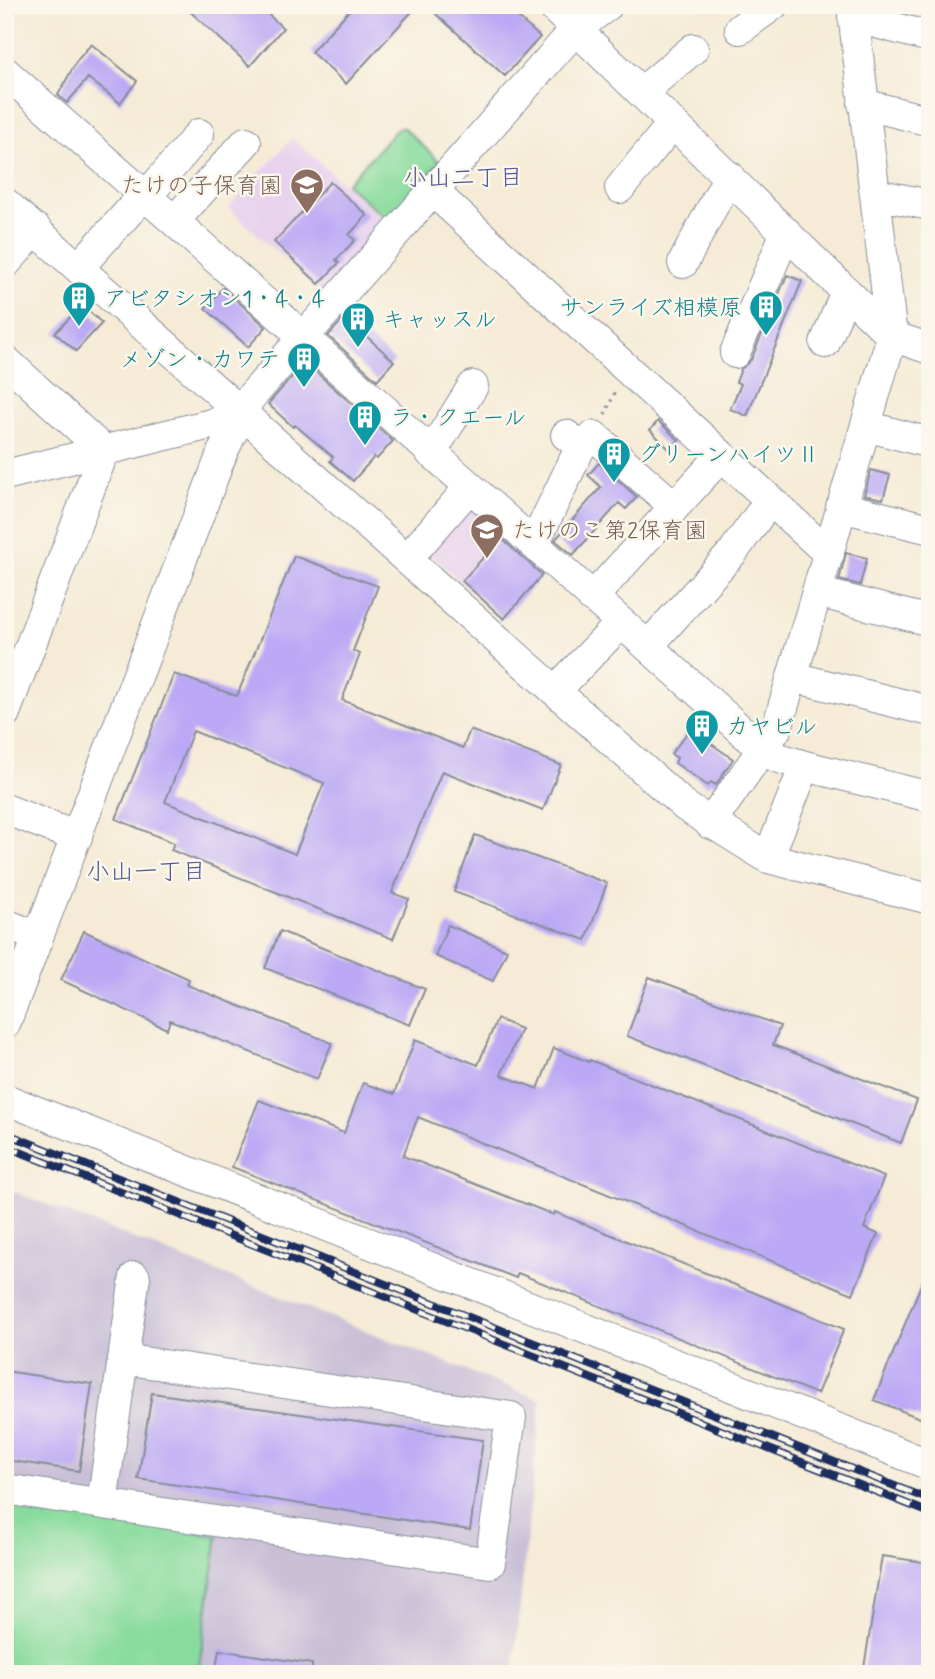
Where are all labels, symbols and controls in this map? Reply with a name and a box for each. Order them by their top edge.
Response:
district label: 小山二丁目 [403,163,523,194]
school or university icon: たけの子保育園 [288,166,326,215]
place label: たけの子保育園 [121,172,282,202]
building icon: アビタシオン1・4・4 [60,279,98,328]
place label: アビタシオン1・4・4 [104,285,325,315]
building icon: サンライズ相模原 [747,288,785,337]
place label: サンライズ相模原 [560,294,742,324]
building icon: キャッスル [339,300,377,349]
place label: キャッスル [382,306,497,336]
building icon: メゾン・カワテ [285,340,323,389]
place label: メゾン・カワテ [119,346,280,376]
building icon: ラ・クエール [346,398,384,447]
place label: ラ・クエール [390,404,527,434]
building icon: グリーンハイツⅡ [595,435,633,484]
place label: グリーンハイツⅡ [638,441,820,471]
school or university icon: たけのこ第2保育園 [468,511,506,560]
place label: たけのこ第2保育園 [512,517,707,547]
building icon: カヤビル [683,707,721,756]
place label: カヤビル [726,713,818,743]
district label: 小山一丁目 [86,857,206,888]

